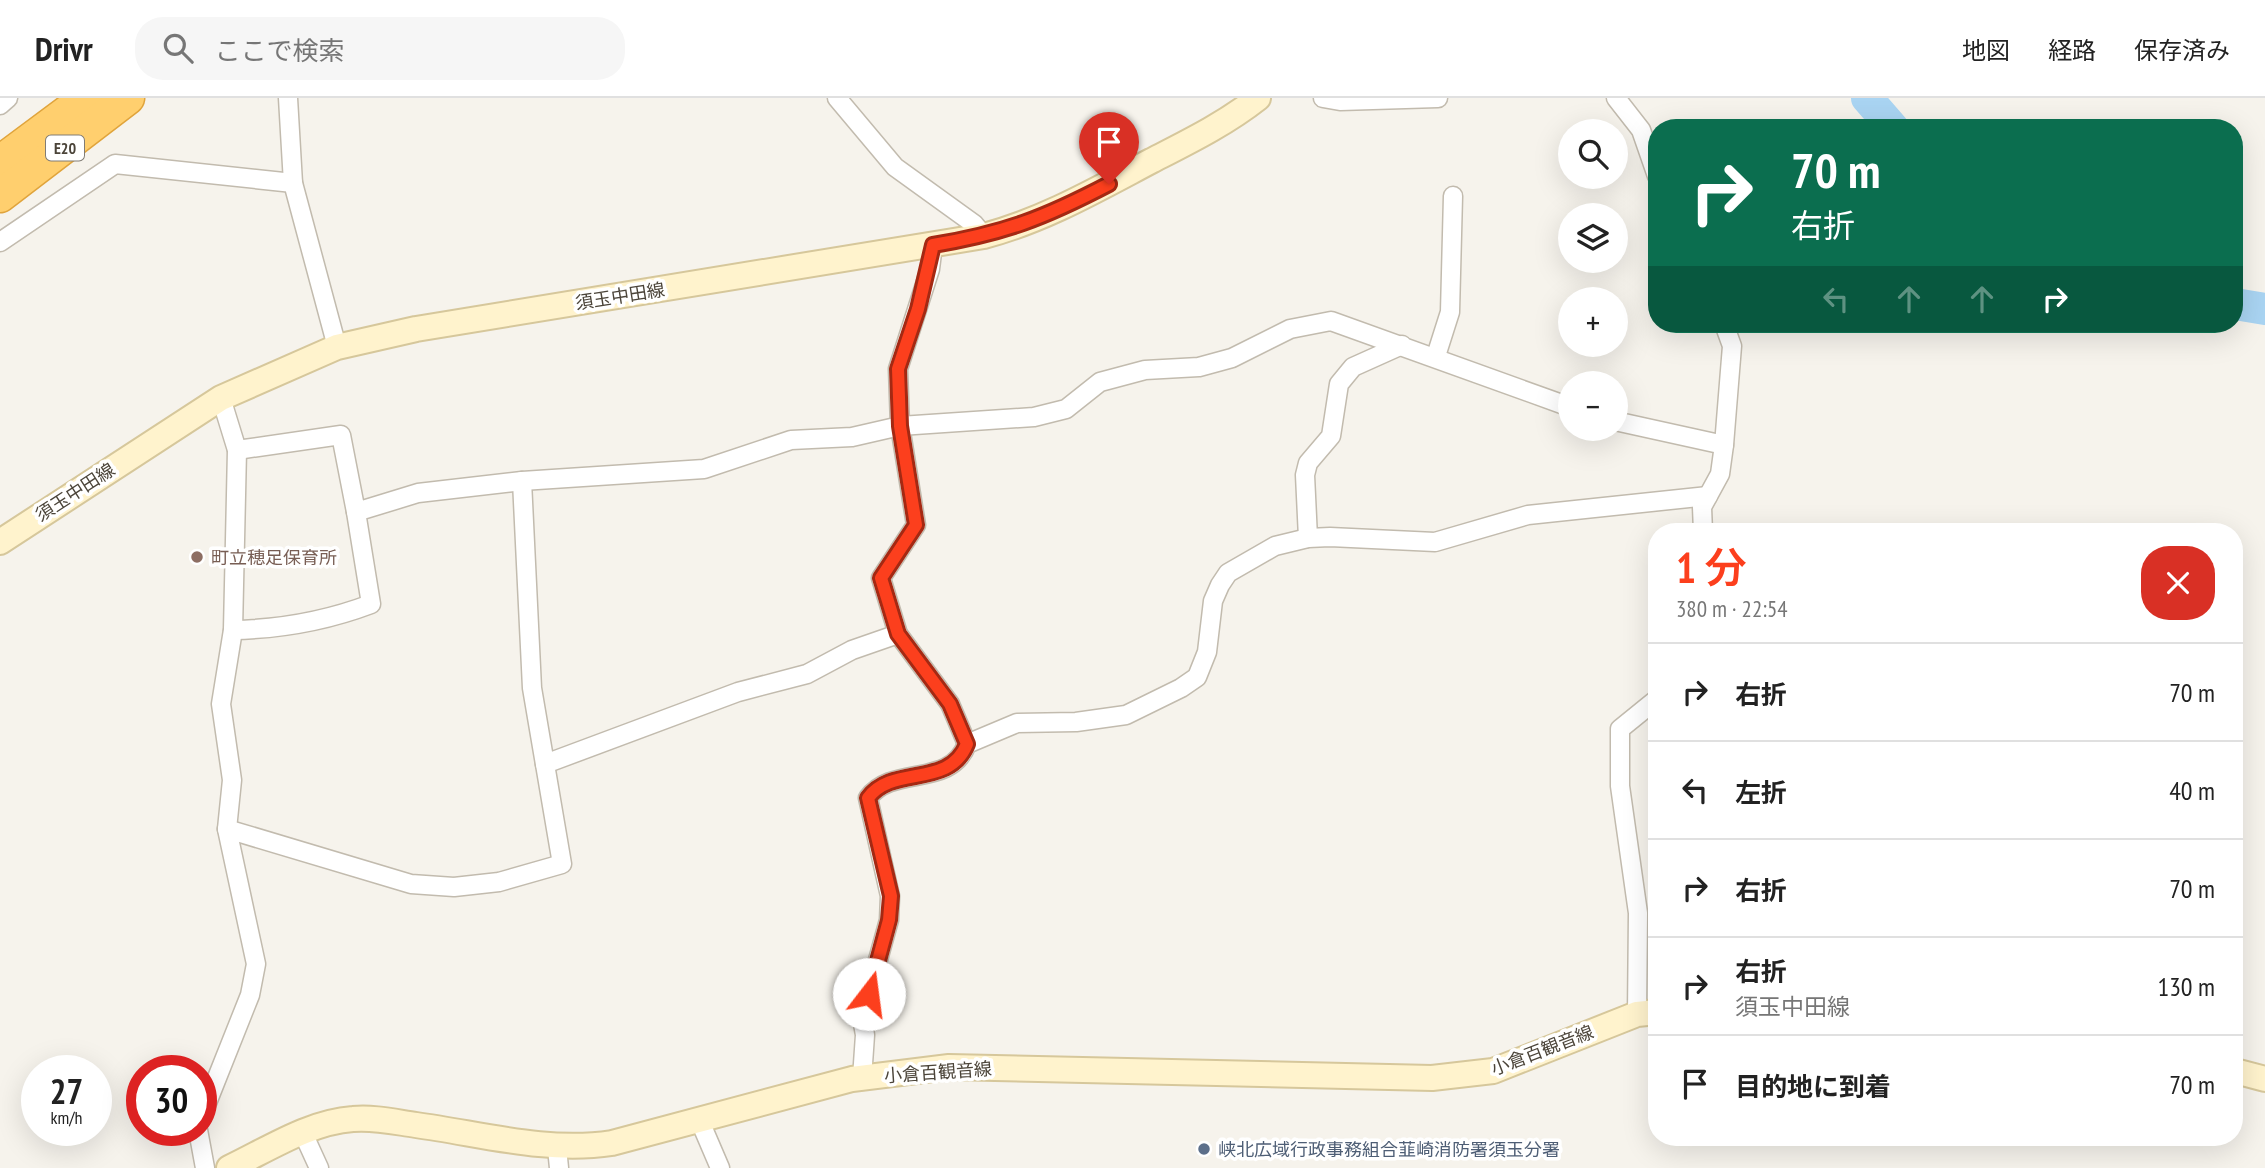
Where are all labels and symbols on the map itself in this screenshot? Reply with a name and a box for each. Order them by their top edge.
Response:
pin [1079,112,1139,184]
road number: E20 [46,136,84,160]
street label: 須玉中田線 [574,278,666,314]
street label: 須玉中田線 [31,458,119,526]
place label: 町立穂足保育所 [211,546,337,569]
marker: 町立穂足保育所 [189,549,205,565]
position arrow [832,957,906,1031]
street label: 小倉百観音線 [1487,1020,1597,1080]
speed limit sign: 30 [126,1055,217,1146]
street label: 小倉百観音線 [883,1057,993,1087]
place label: 峡北広域行政事務組合韮崎消防署須玉分署 [1218,1138,1560,1161]
marker: 峡北広域行政事務組合韮崎消防署須玉分署 [1196,1141,1212,1157]

